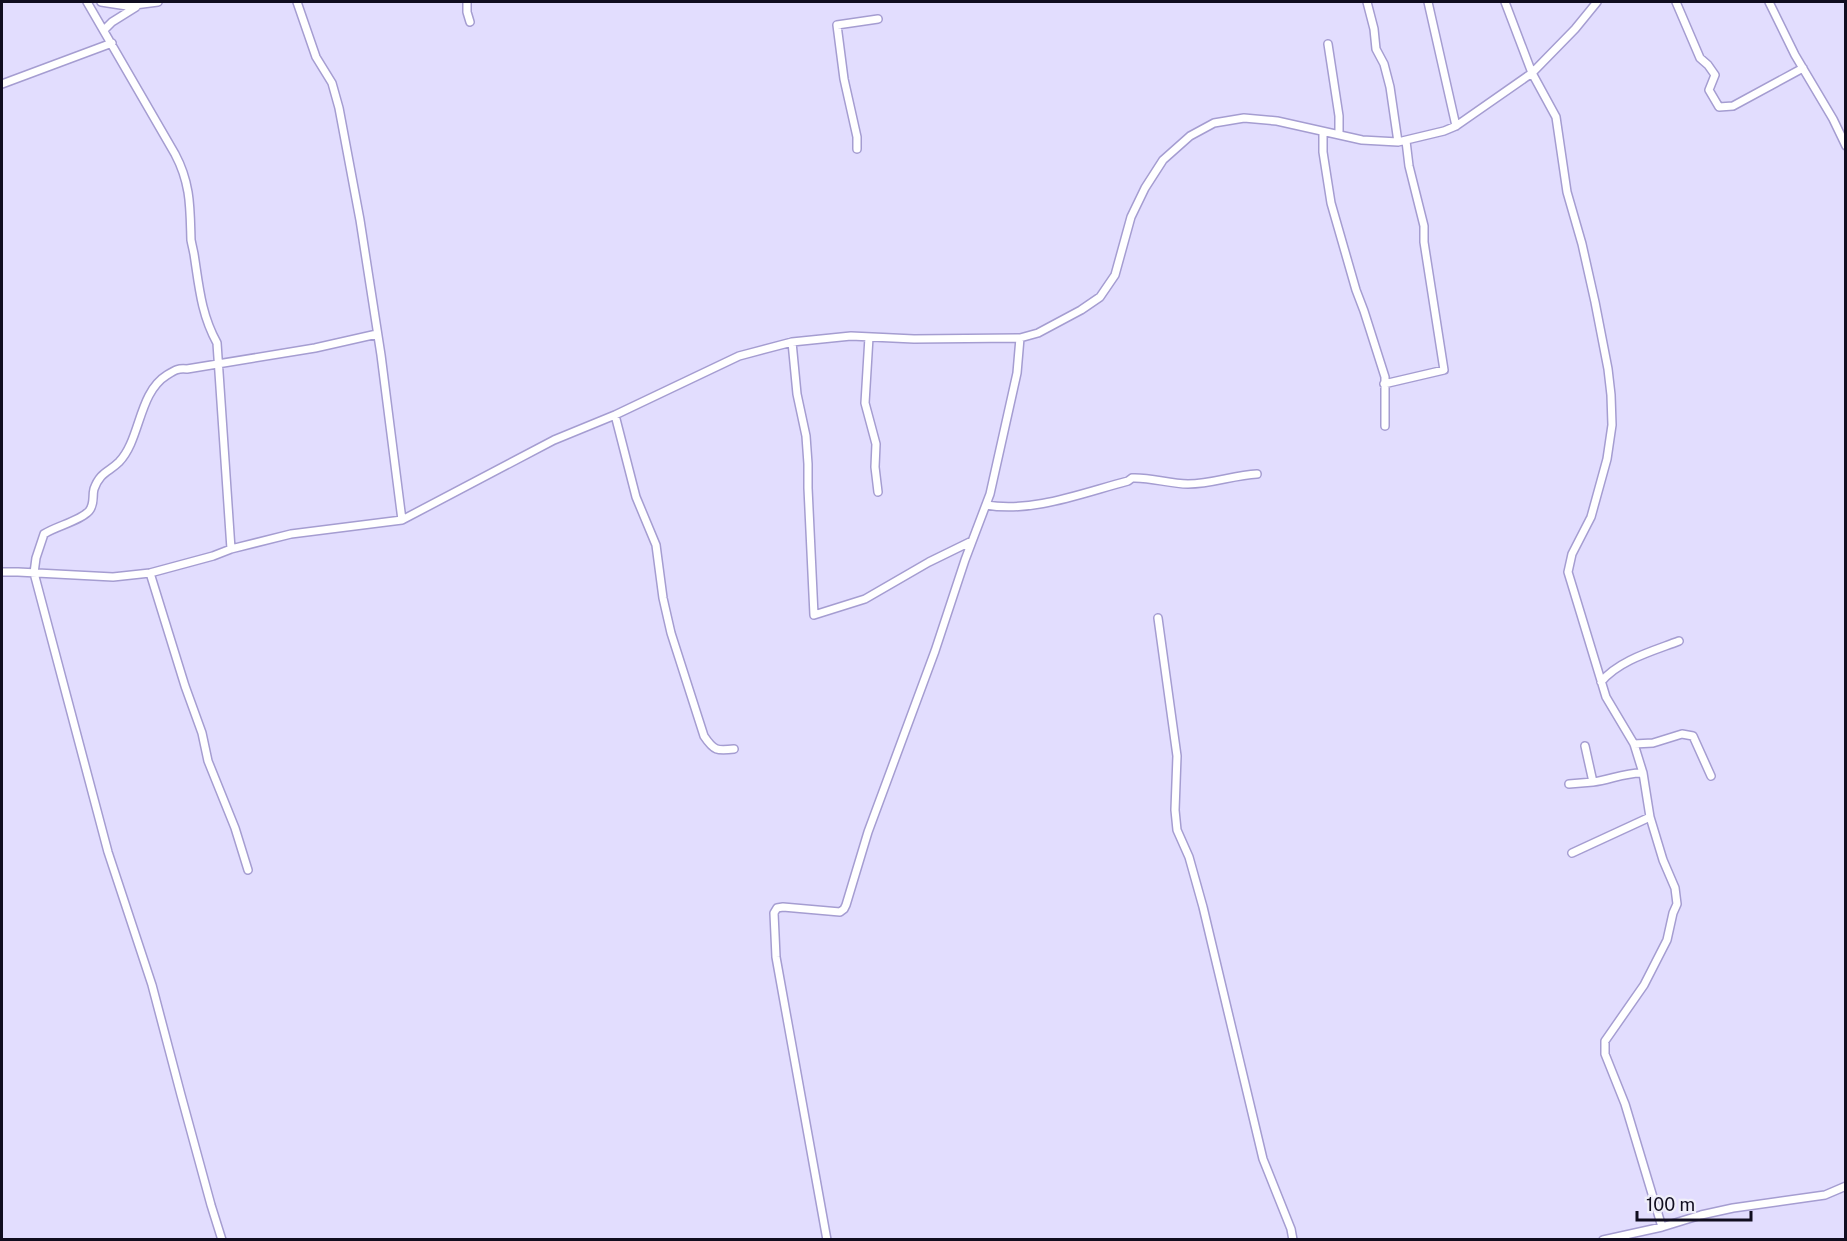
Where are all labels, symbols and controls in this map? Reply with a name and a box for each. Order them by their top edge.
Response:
scale bar [1637,1184,1751,1222]
text: 100 m [1646,1194,1695,1215]

